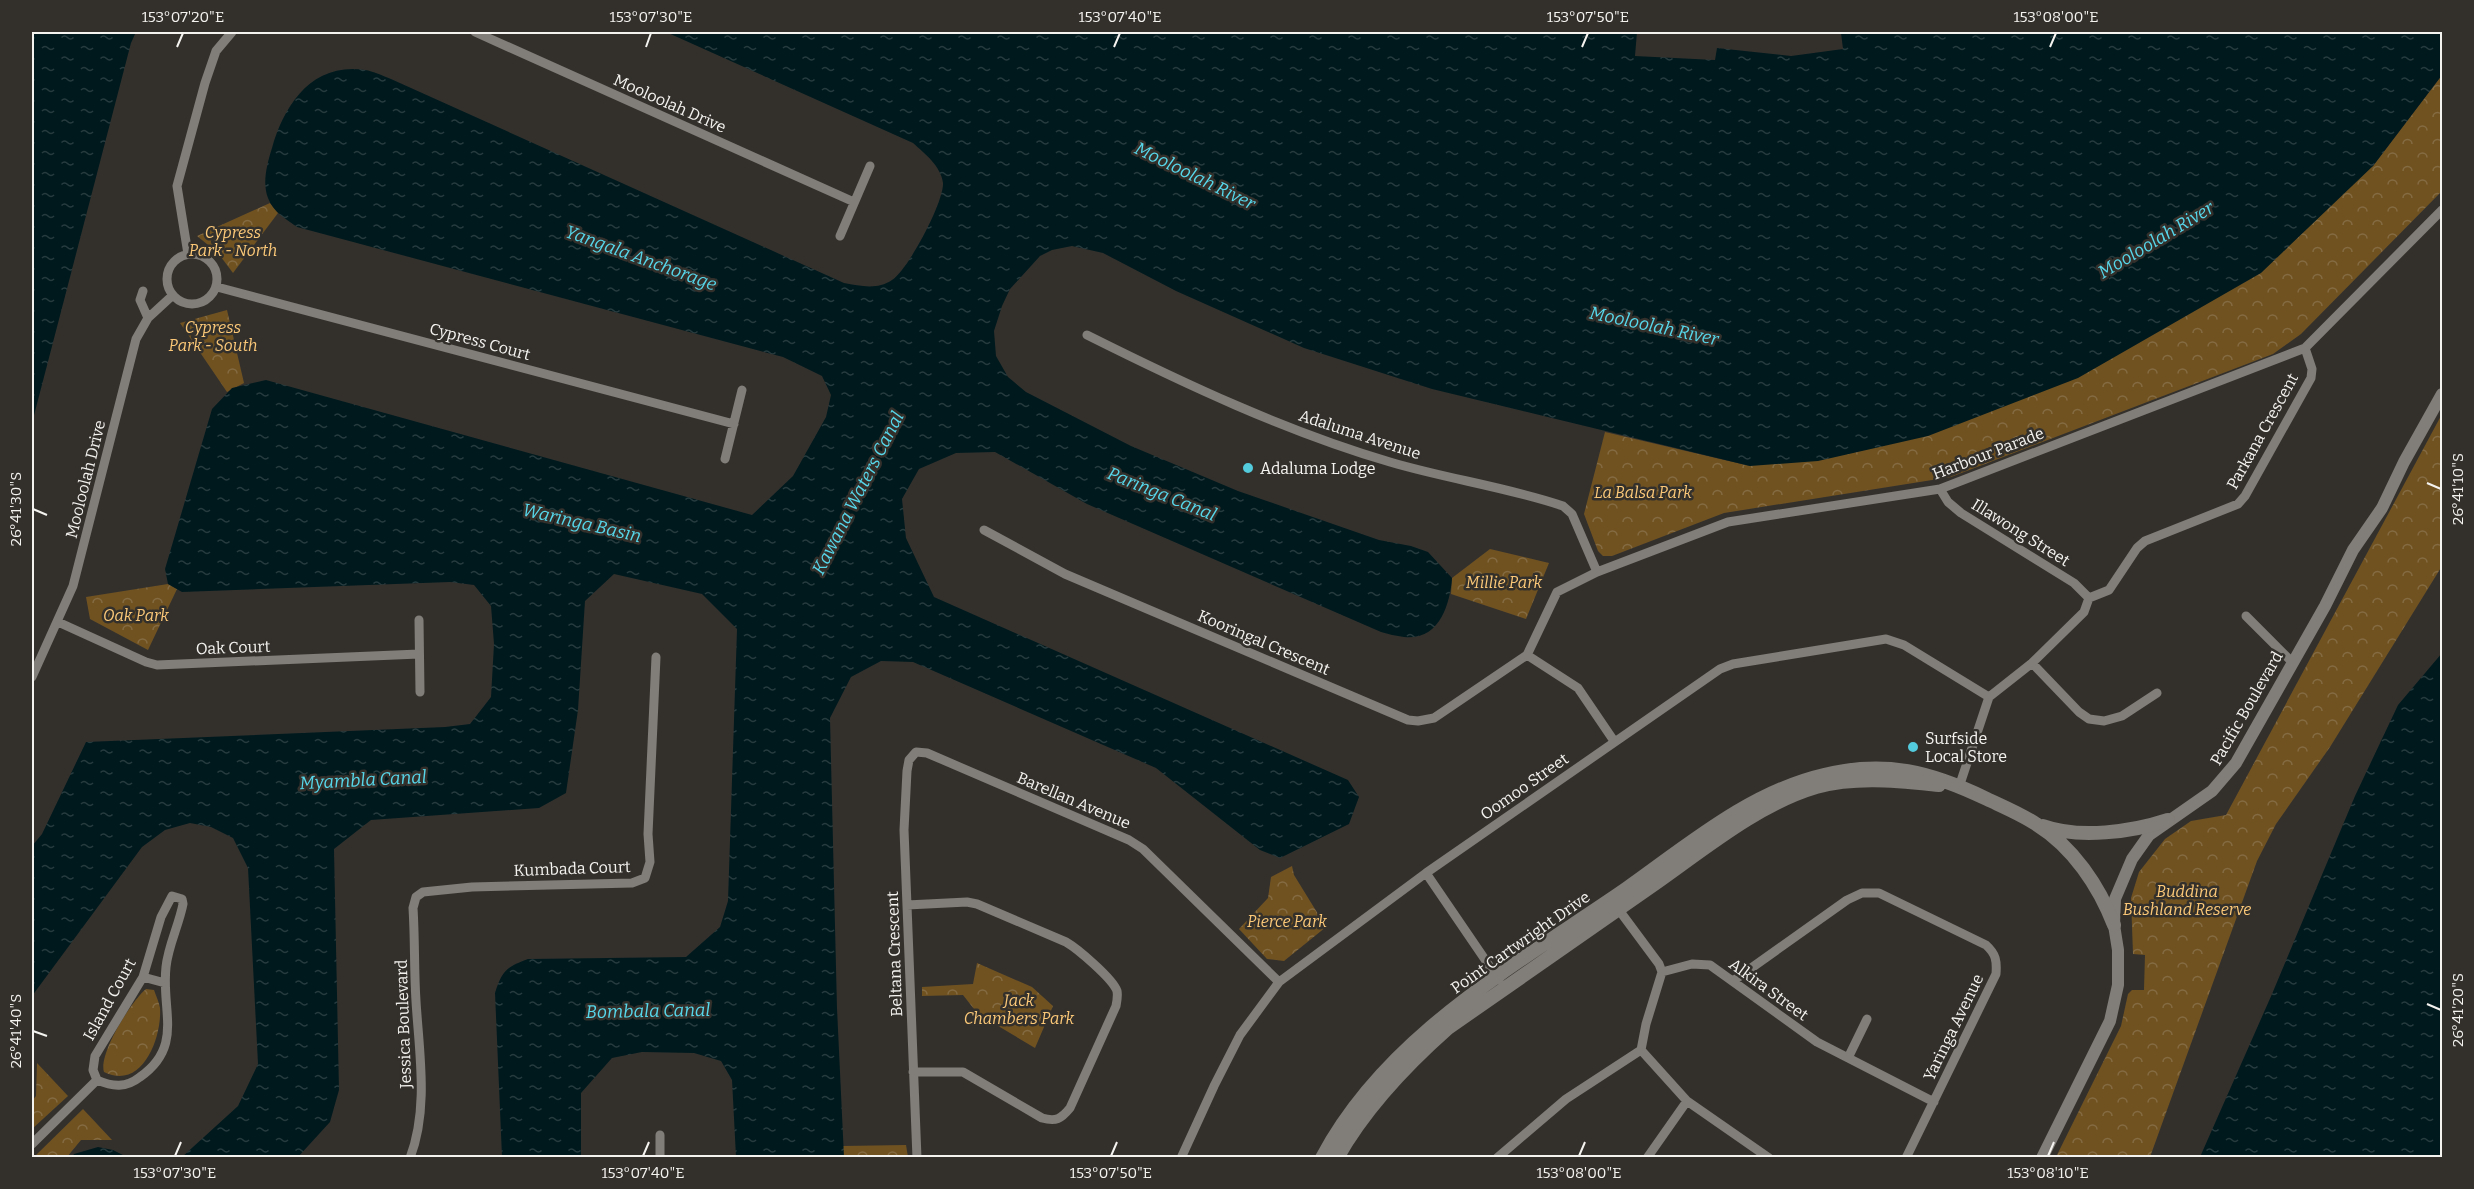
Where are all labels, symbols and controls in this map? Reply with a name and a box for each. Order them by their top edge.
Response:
text: 153°07'20"E [142,8,224,26]
text: 153°07'30"E [610,8,692,26]
text: 153°07'40"E [1078,8,1162,26]
text: 153°07'50"E [1547,8,1629,26]
text: 153°08'00"E [2013,8,2099,26]
street label: Mooloolah Drive [611,70,729,137]
water label: Mooloolah River [1131,137,1259,215]
water label: Mooloolah River [2094,196,2219,283]
water label: Yangala Anchorage [562,220,720,296]
park label: Cypress Park - North [189,223,277,260]
water label: Mooloolah River [1587,302,1721,351]
park label: Cypress Park - South [169,318,257,355]
street label: Cypress Court [427,319,533,364]
street label: Parkana Crescent [2223,370,2302,493]
street label: Adaluma Avenue [1296,406,1423,463]
water label: Kawana Waters Canal [807,408,909,578]
street label: Mooloolah Drive [62,418,109,540]
street label: Harbour Parade [1930,423,2047,483]
text: 26°41'10"S [2449,453,2467,525]
place label: Adaluma Lodge [1260,459,1376,478]
marker: Adaluma Lodge [1241,461,1255,475]
water label: Paringa Canal [1104,462,1220,526]
text: 26°41'30"S [7,472,25,546]
park label: La Balsa Park [1594,483,1692,502]
street label: Illawong Street [1968,495,2073,570]
water label: Waringa Basin [520,499,644,547]
park label: Millie Park [1466,573,1542,592]
park label: Oak Park [103,606,169,625]
street label: Kooringal Crescent [1195,606,1333,679]
street label: Oak Court [195,637,271,658]
street label: Pacific Boulevard [2206,648,2287,768]
place label: Surfside Local Store [1925,729,2007,766]
marker: Surfside Local Store [1906,740,1920,754]
street label: Oomoo Street [1477,749,1572,824]
water label: Myambla Canal [299,766,427,794]
street label: Barellan Avenue [1014,768,1133,833]
street label: Kumbada Court [513,857,631,880]
park label: Buddina Bushland Reserve [2123,882,2251,919]
street label: Point Cartwright Drive [1447,887,1593,998]
street label: Beltana Crescent [883,891,906,1017]
park label: Pierce Park [1247,912,1327,931]
street label: Alkira Street [1725,954,1812,1025]
street label: Island Court [79,955,140,1044]
street label: Jessica Boulevard [392,959,415,1090]
street label: Yaringa Avenue [1919,971,1987,1084]
text: 26°41'20"S [2449,973,2467,1047]
park label: Jack Chambers Park [964,991,1075,1028]
text: 26°41'40"S [7,994,25,1068]
water label: Bombala Canal [585,999,711,1023]
text: 153°07'30"E [134,1164,216,1182]
text: 153°07'40"E [601,1164,685,1182]
text: 153°07'50"E [1070,1164,1152,1182]
text: 153°08'00"E [1536,1164,1622,1182]
text: 153°08'10"E [2007,1164,2089,1182]

